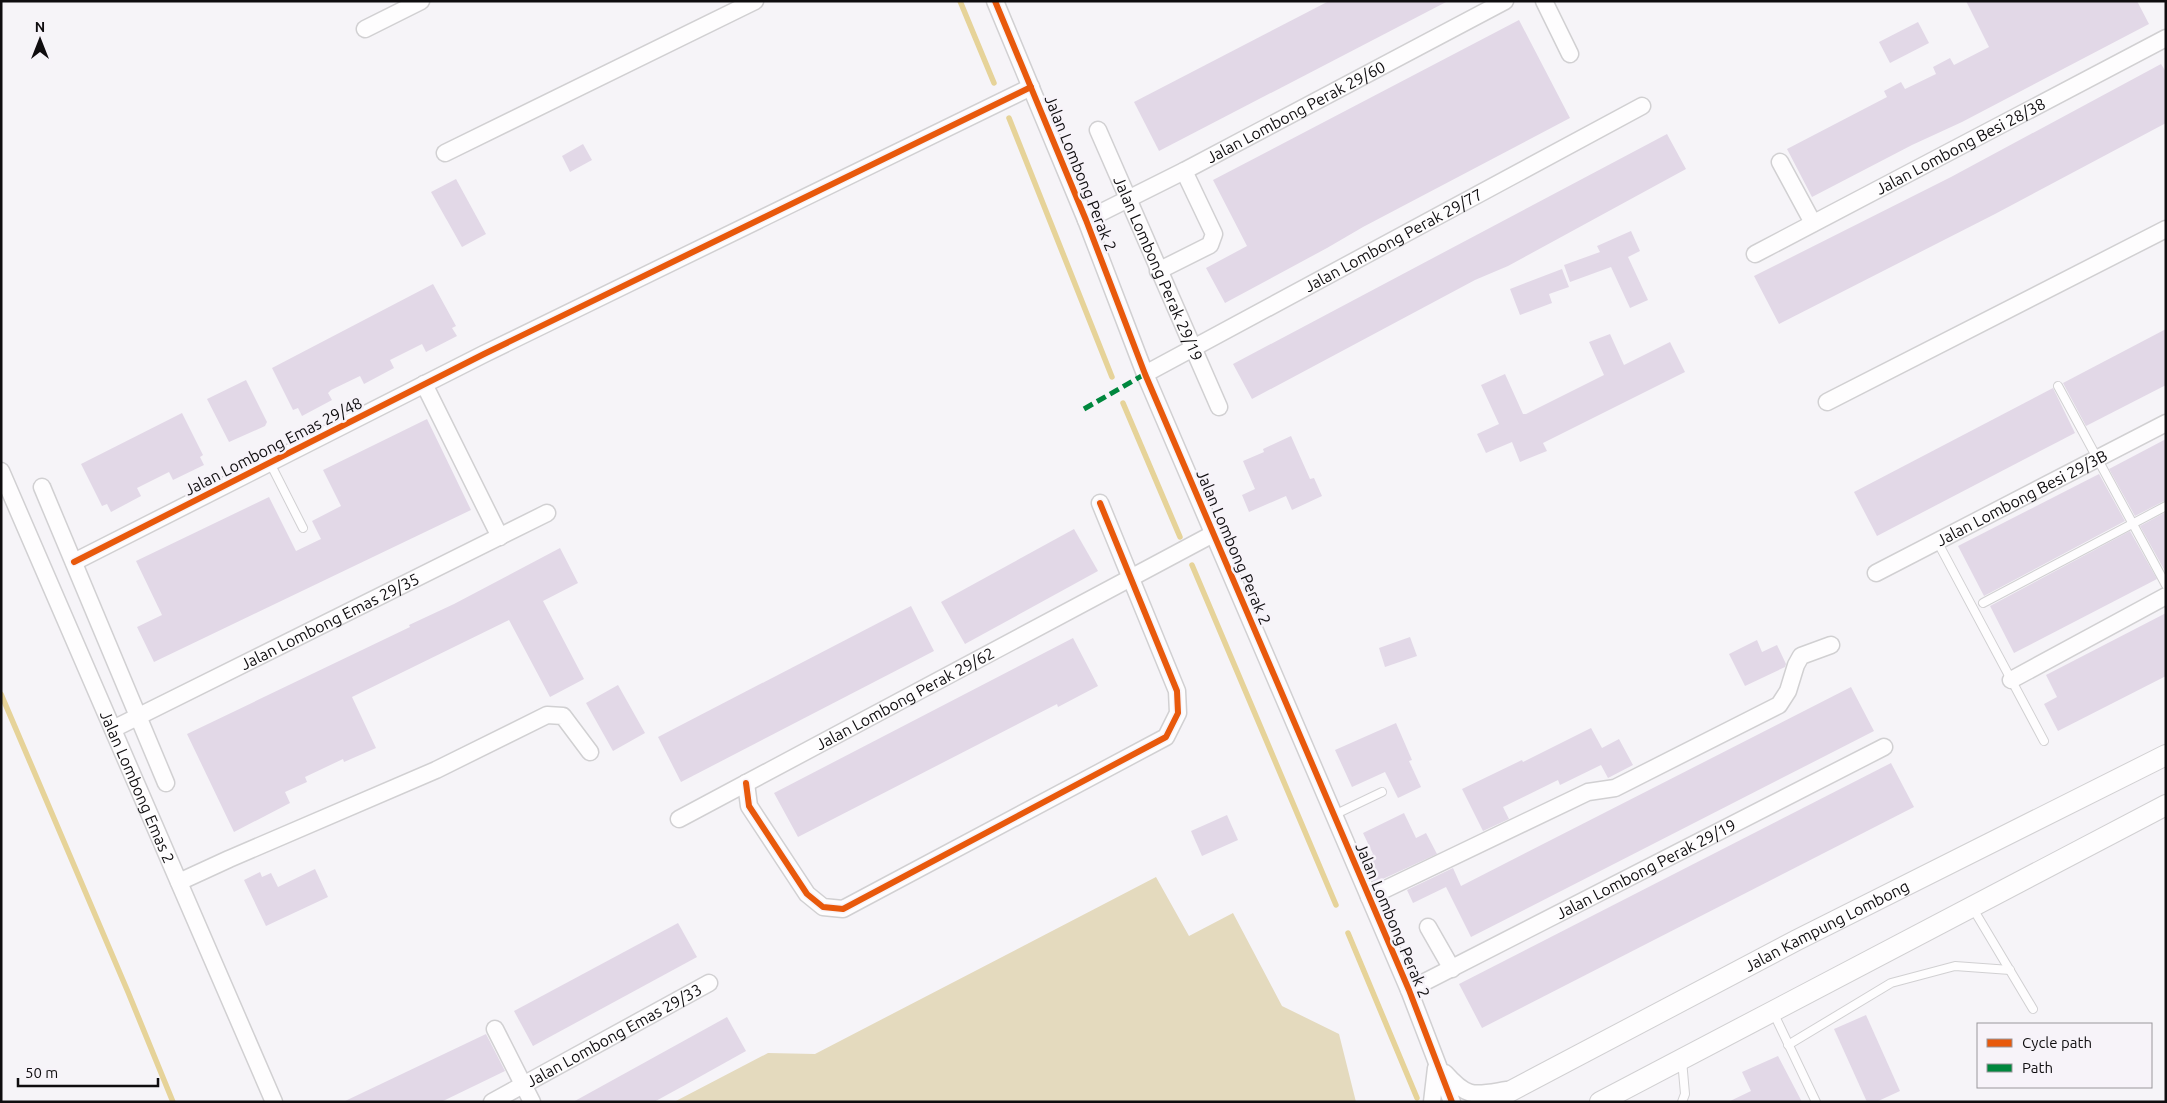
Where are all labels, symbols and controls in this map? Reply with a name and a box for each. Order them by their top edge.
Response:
north arrow [15,15,65,65]
text: N [35,19,45,35]
street label: Jalan Lombong Perak 29/60 [1203,57,1388,167]
street label: Jalan Lombong Perak 2 [1041,92,1121,254]
street label: Jalan Lombong Besi 28/38 [1873,94,2048,198]
street label: Jalan Lombong Perak 29/19 [1110,173,1207,363]
street label: Jalan Lombong Perak 29/77 [1301,185,1485,295]
street label: Jalan Lombong Emas 29/48 [181,393,365,499]
street label: Jalan Lombong Besi 29/3B [1933,446,2110,549]
street label: Jalan Lombong Perak 2 [1193,467,1275,627]
street label: Jalan Lombong Emas 29/35 [237,569,422,673]
street label: Jalan Lombong Perak 29/62 [813,644,997,753]
street label: Jalan Lombong Emas 2 [97,708,178,866]
street label: Jalan Lombong Perak 29/19 [1553,815,1739,922]
street label: Jalan Lombong Perak 2 [1352,840,1434,1000]
street label: Jalan Kampung Lombong [1741,876,1912,975]
street label: Jalan Lombong Emas 29/33 [523,980,705,1090]
legend [1977,1023,2152,1088]
text: Cycle path [2022,1034,2092,1051]
scale bar [18,1056,158,1088]
text: Path [2022,1059,2053,1076]
text: 50 m [25,1064,58,1081]

